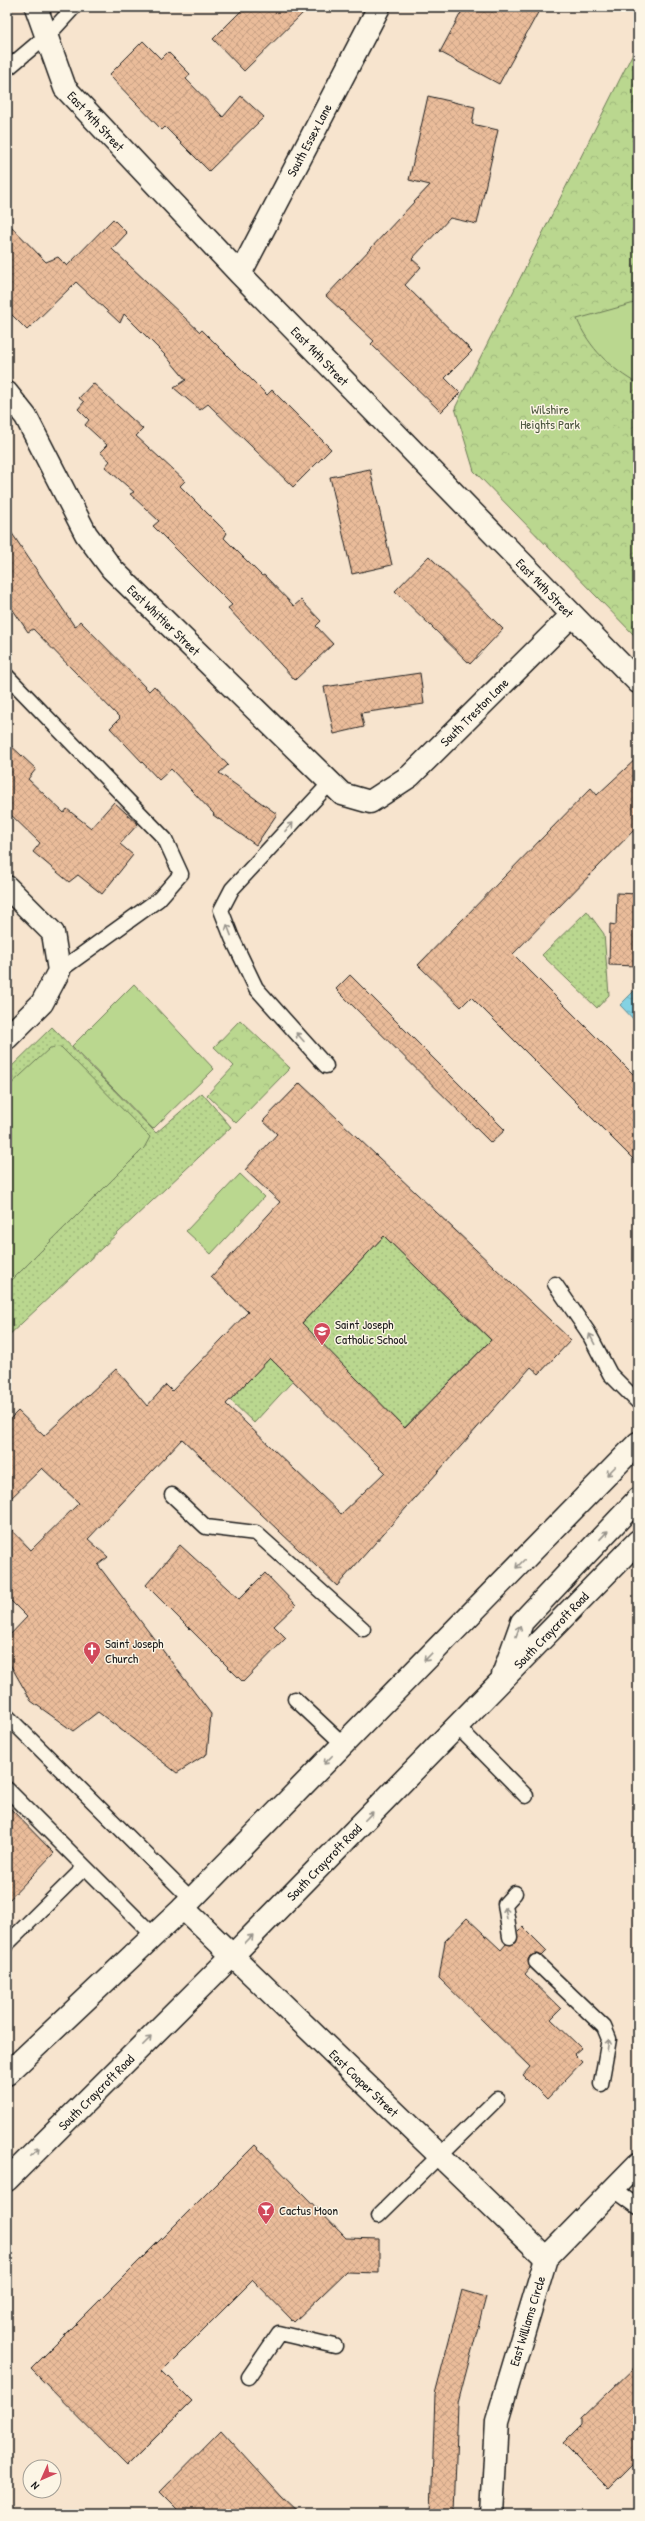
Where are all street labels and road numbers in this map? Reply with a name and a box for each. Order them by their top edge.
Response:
street label: East 14th Street [63,87,129,155]
street label: South Essex Lane [282,100,336,180]
street label: East 14th Street [287,322,353,390]
street label: East 14th Street [512,554,578,622]
street label: East Whittier Street [124,581,205,660]
street label: South Treston Lane [436,674,512,750]
street label: South Craycroft Road [510,1588,592,1672]
street label: South Craycroft Road [283,1820,365,1904]
street label: East Cooper Street [325,2045,403,2121]
street label: South Craycroft Road [54,2050,138,2134]
street label: East Williams Circle [505,2274,549,2368]

